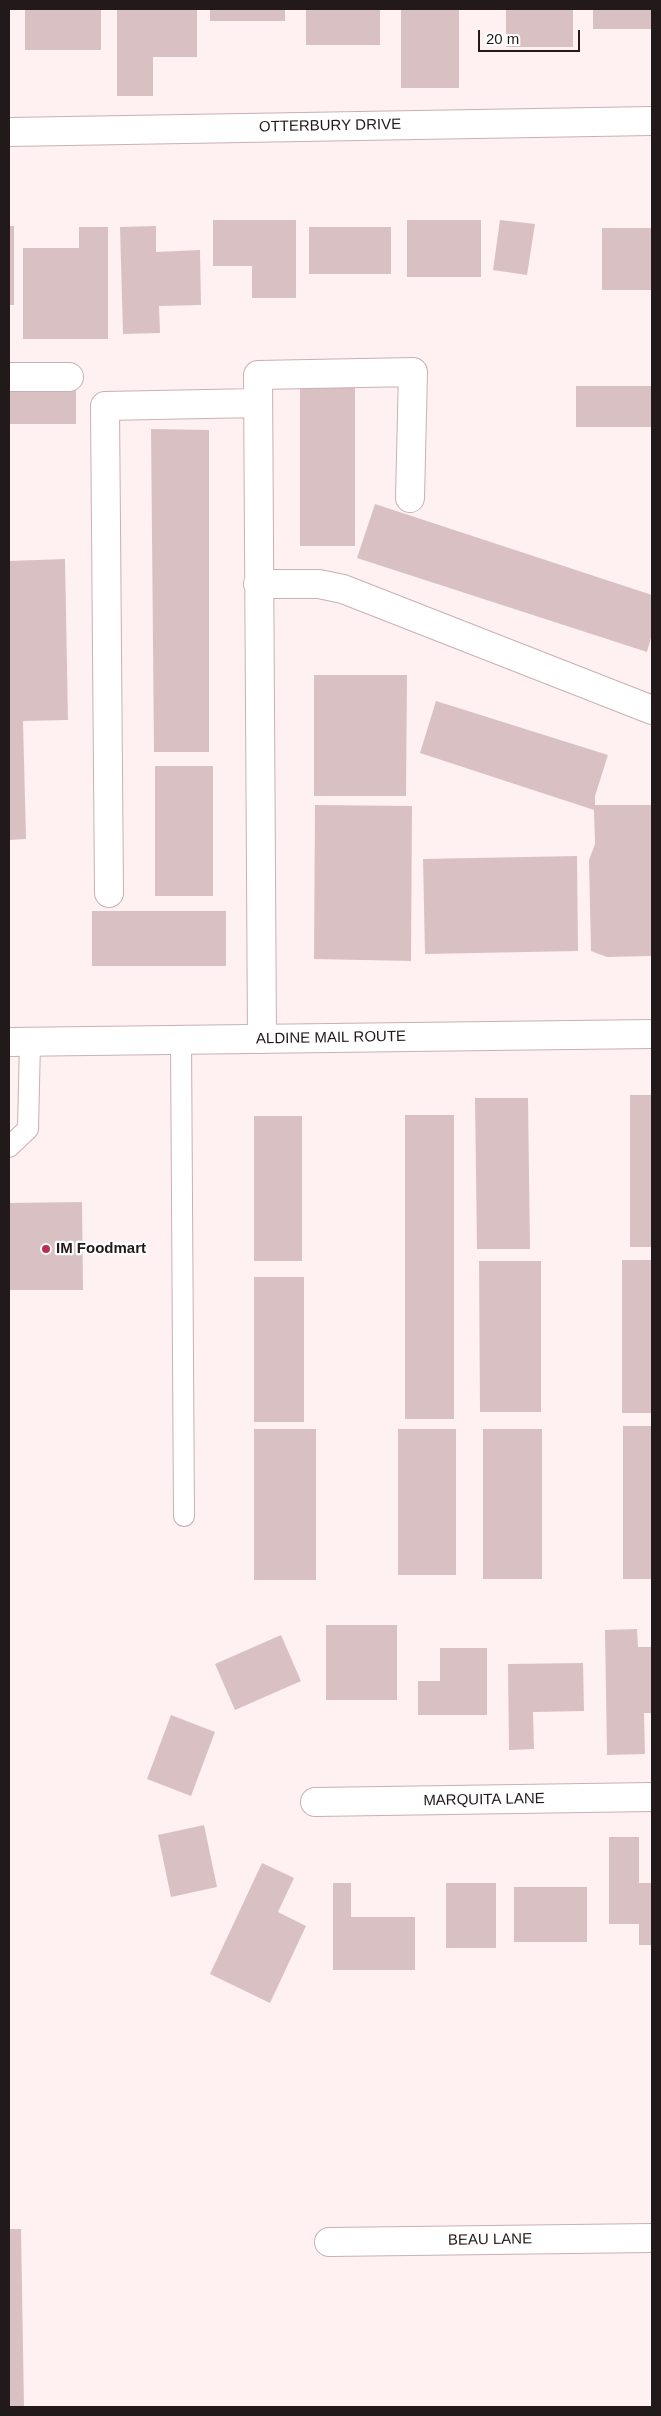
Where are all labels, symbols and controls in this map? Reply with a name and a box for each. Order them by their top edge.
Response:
scale bar [481,20,584,52]
text: 20 m [486,30,519,47]
street label: OTTERBURY DRIVE [259,116,401,136]
street label: ALDINE MAIL ROUTE [256,1028,406,1048]
place label: IM Foodmart [56,1240,146,1258]
marker: IM Foodmart [40,1243,52,1255]
street label: MARQUITA LANE [423,1790,545,1810]
street label: BEAU LANE [448,2230,532,2250]

